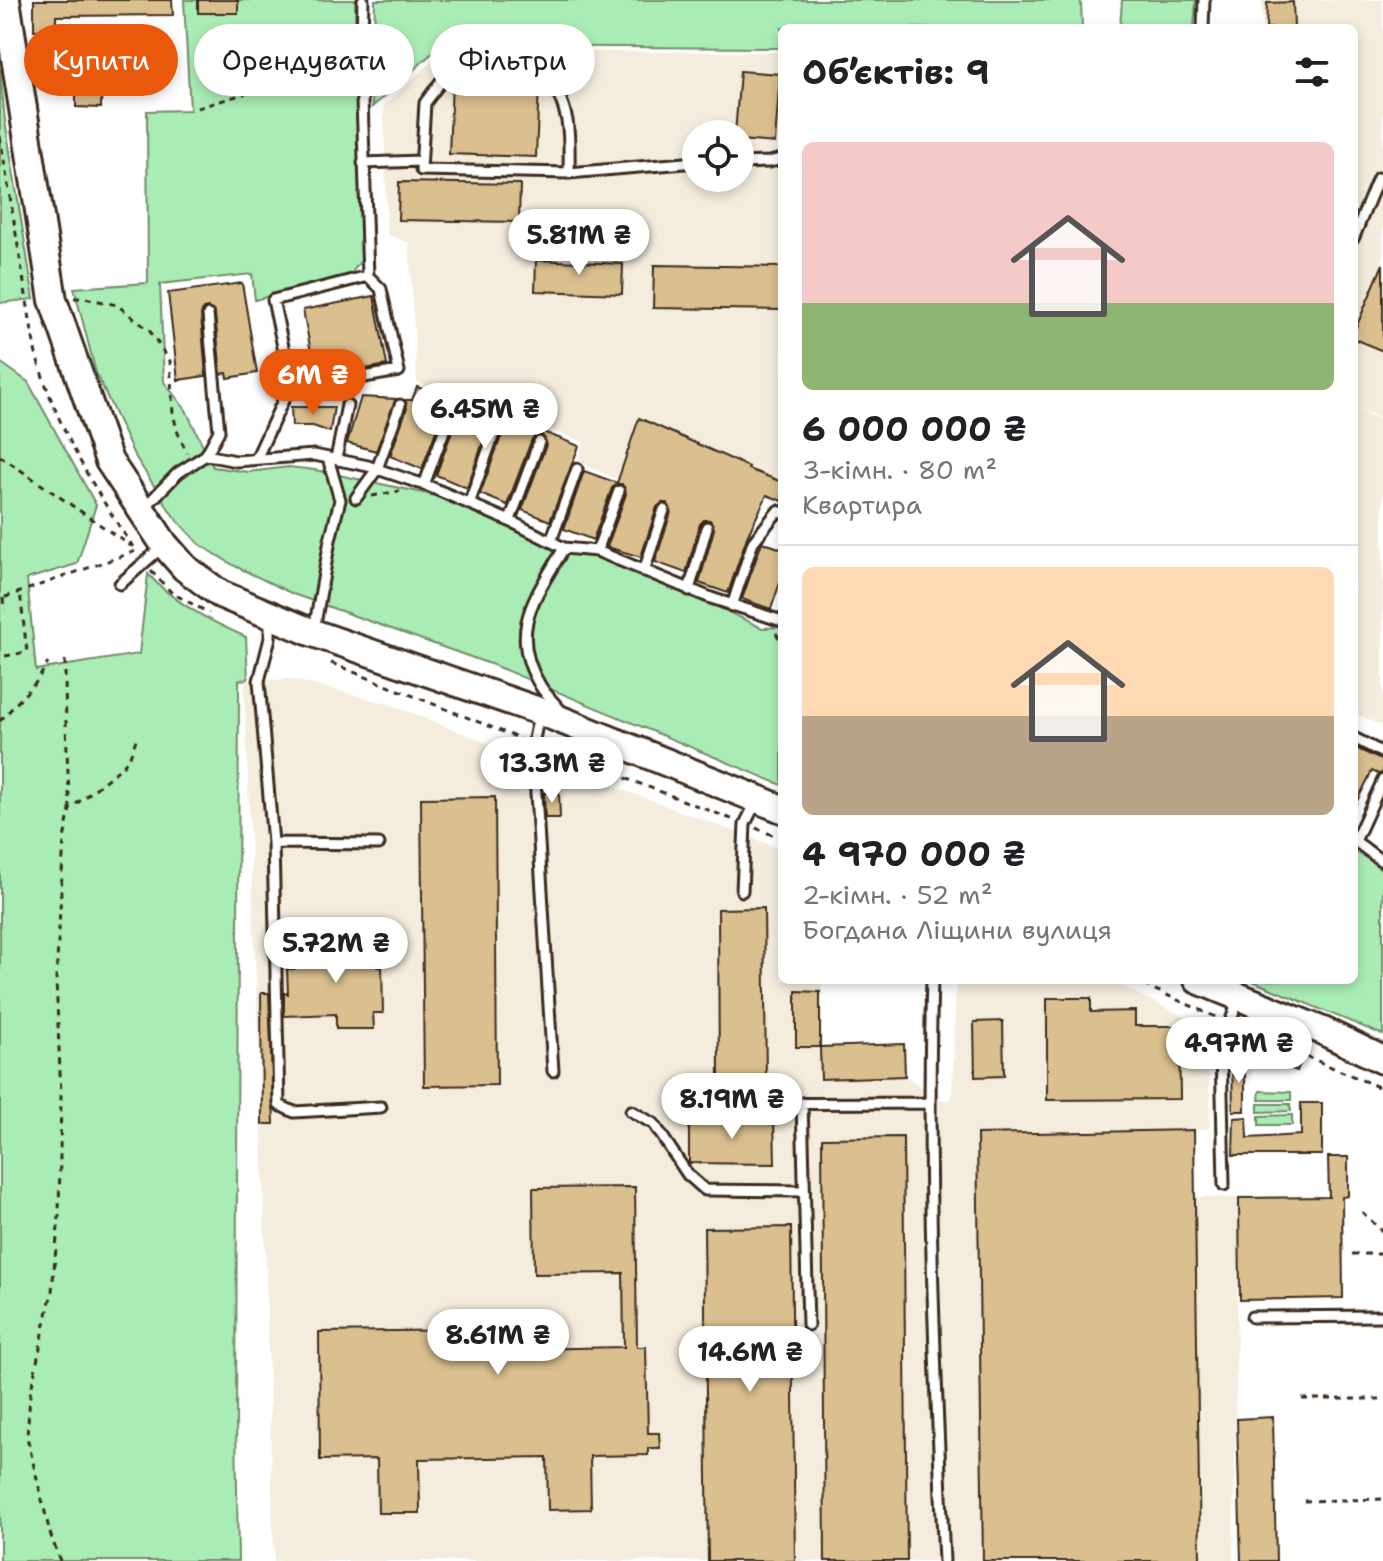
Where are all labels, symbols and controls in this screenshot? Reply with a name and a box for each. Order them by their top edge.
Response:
chip: Купити [24,24,178,96]
chip: Орендувати [194,24,414,96]
chip: Фільтри [430,24,595,96]
text: Об’єктів: 9 [802,49,990,95]
icon: filters [1290,50,1334,94]
map controls [682,120,754,192]
button: locate [682,120,754,192]
icon: home [996,194,1140,338]
pin: 5.81M ₴ [505,209,653,277]
text: 5.81M ₴ [526,217,632,252]
pin: 6M ₴ [266,349,360,417]
text: 6M ₴ [277,357,349,392]
pin: 6.45M ₴ [411,383,559,451]
text: 6.45M ₴ [430,391,540,426]
text: 6 000 000 ₴ [802,406,1027,452]
text: 3-кімн. · 80 m² [802,452,997,487]
text: Квартира [802,487,922,522]
icon: home [996,619,1140,763]
pin: 13.3M ₴ [478,737,626,805]
text: 13.3M ₴ [498,745,606,780]
text: 4 970 000 ₴ [802,831,1026,877]
text: 2-кімн. · 52 m² [802,877,993,912]
text: Богдана Ліщини вулиця [802,912,1112,947]
pin: 5.72M ₴ [262,917,410,985]
text: 5.72M ₴ [282,925,390,960]
pin: 4.97M ₴ [1165,1017,1313,1085]
text: 4.97M ₴ [1184,1025,1294,1060]
pin: 8.19M ₴ [658,1073,806,1141]
text: 8.19M ₴ [679,1081,785,1116]
pin: 8.61M ₴ [424,1309,572,1377]
text: 8.61M ₴ [445,1317,551,1352]
pin: 14.6M ₴ [676,1326,824,1394]
text: 14.6M ₴ [697,1334,803,1369]

